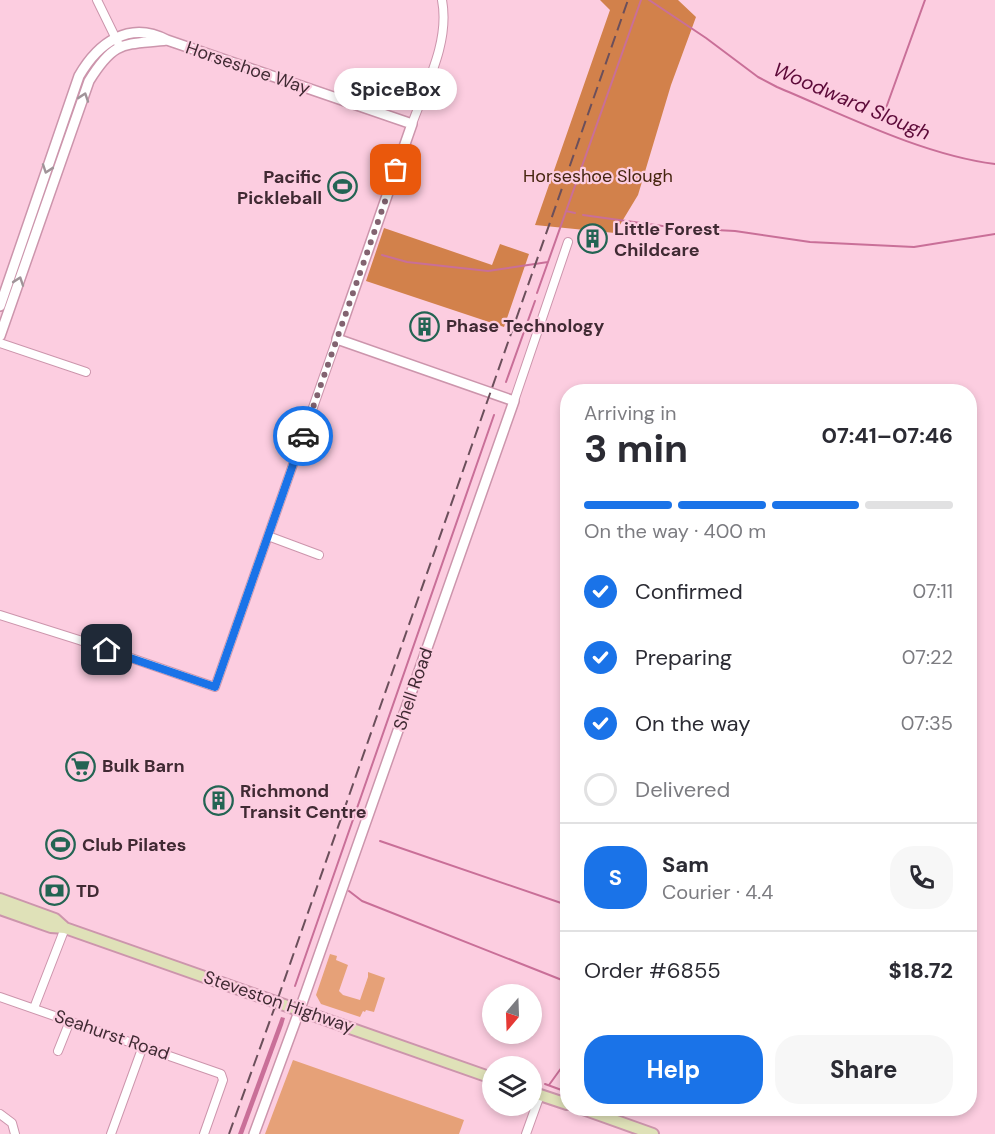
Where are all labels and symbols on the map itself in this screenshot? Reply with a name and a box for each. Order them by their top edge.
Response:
street label: Horseshoe Way [183,35,313,101]
water label: Woodward Slough [769,56,935,146]
callout: SpiceBox [334,68,458,110]
one-way arrow [77,92,89,103]
pin [370,144,421,195]
one-way arrow [42,163,54,174]
park label: Horseshoe Slough [523,164,673,188]
place label: Pacific Pickleball [237,165,322,210]
sports icon: Pacific Pickleball [327,171,359,203]
place label: Little Forest Childcare [614,217,720,262]
building icon: Little Forest Childcare [577,223,609,255]
one-way arrow [12,276,25,287]
building icon: Phase Technology [409,310,441,342]
place label: Phase Technology [446,314,604,338]
courier [273,406,333,466]
pin [81,624,132,675]
street label: Shell Road [388,645,438,733]
supermarket icon: Bulk Barn [65,750,97,782]
place label: Bulk Barn [102,754,185,778]
place label: Richmond Transit Centre [240,779,367,824]
building icon: Richmond Transit Centre [203,785,235,817]
sports icon: Club Pilates [45,829,77,861]
place label: Club Pilates [82,833,186,857]
bank icon: TD [39,875,71,907]
place label: TD [76,879,99,903]
street label: Steveston Highway [201,965,357,1039]
north arrow [482,984,542,1044]
street label: Seahurst Road [51,1004,173,1066]

